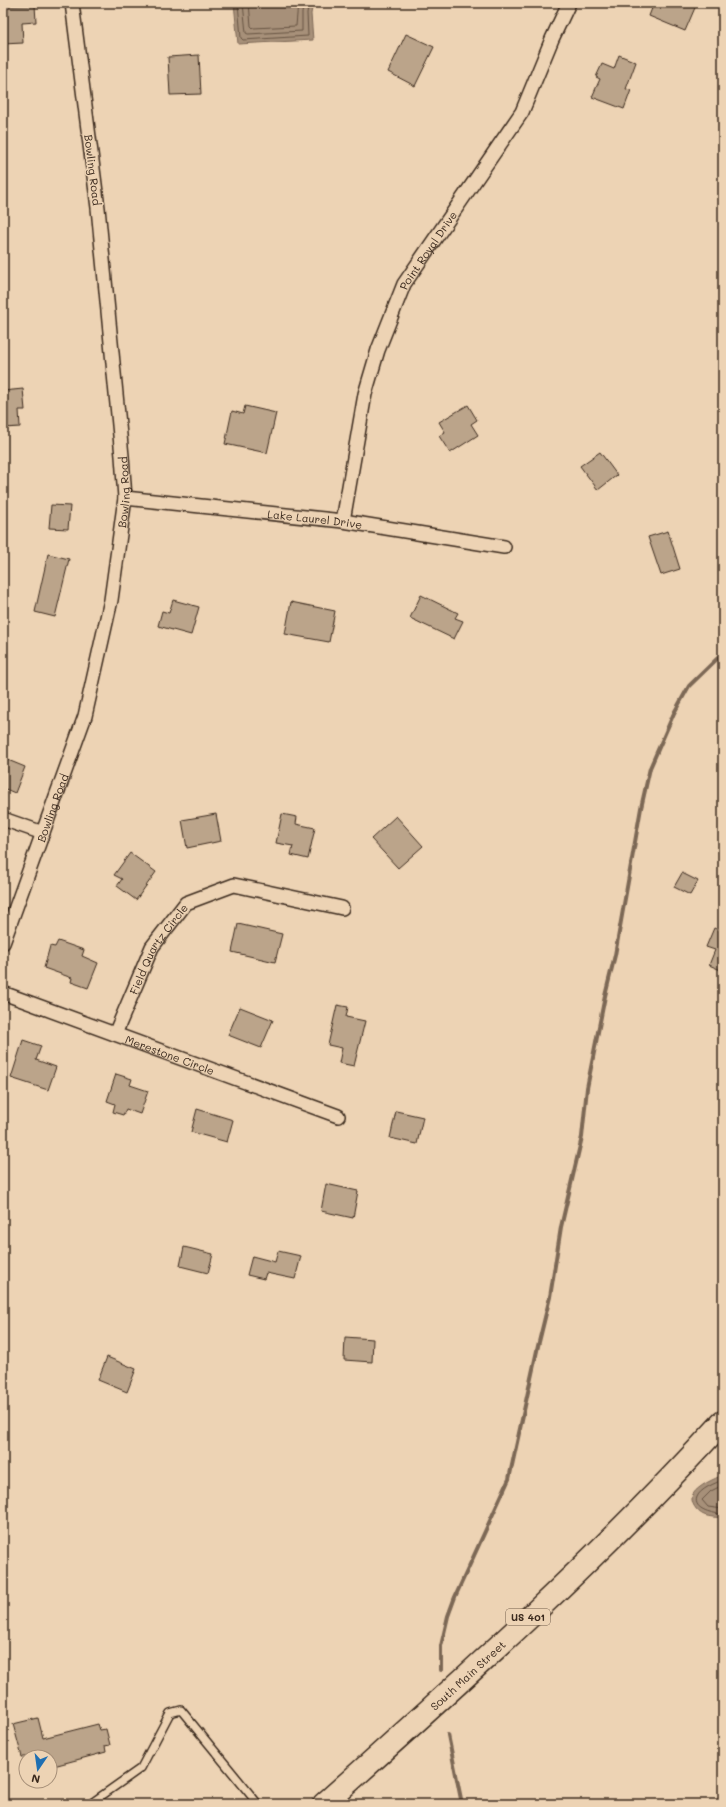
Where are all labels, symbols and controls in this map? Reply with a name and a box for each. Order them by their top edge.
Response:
street label: Bowling Road [81,134,105,206]
street label: Point Royal Drive [395,207,460,291]
street label: Bowling Road [113,456,133,529]
street label: Lake Laurel Drive [267,506,364,532]
street label: Bowling Road [33,771,71,844]
street label: Field Quartz Circle [125,900,191,996]
street label: Merestone Circle [123,1031,217,1078]
road number: US 401 [506,1609,550,1625]
street label: South Main Street [427,1636,508,1713]
north arrow [18,1749,58,1789]
text: N [30,1771,41,1787]

